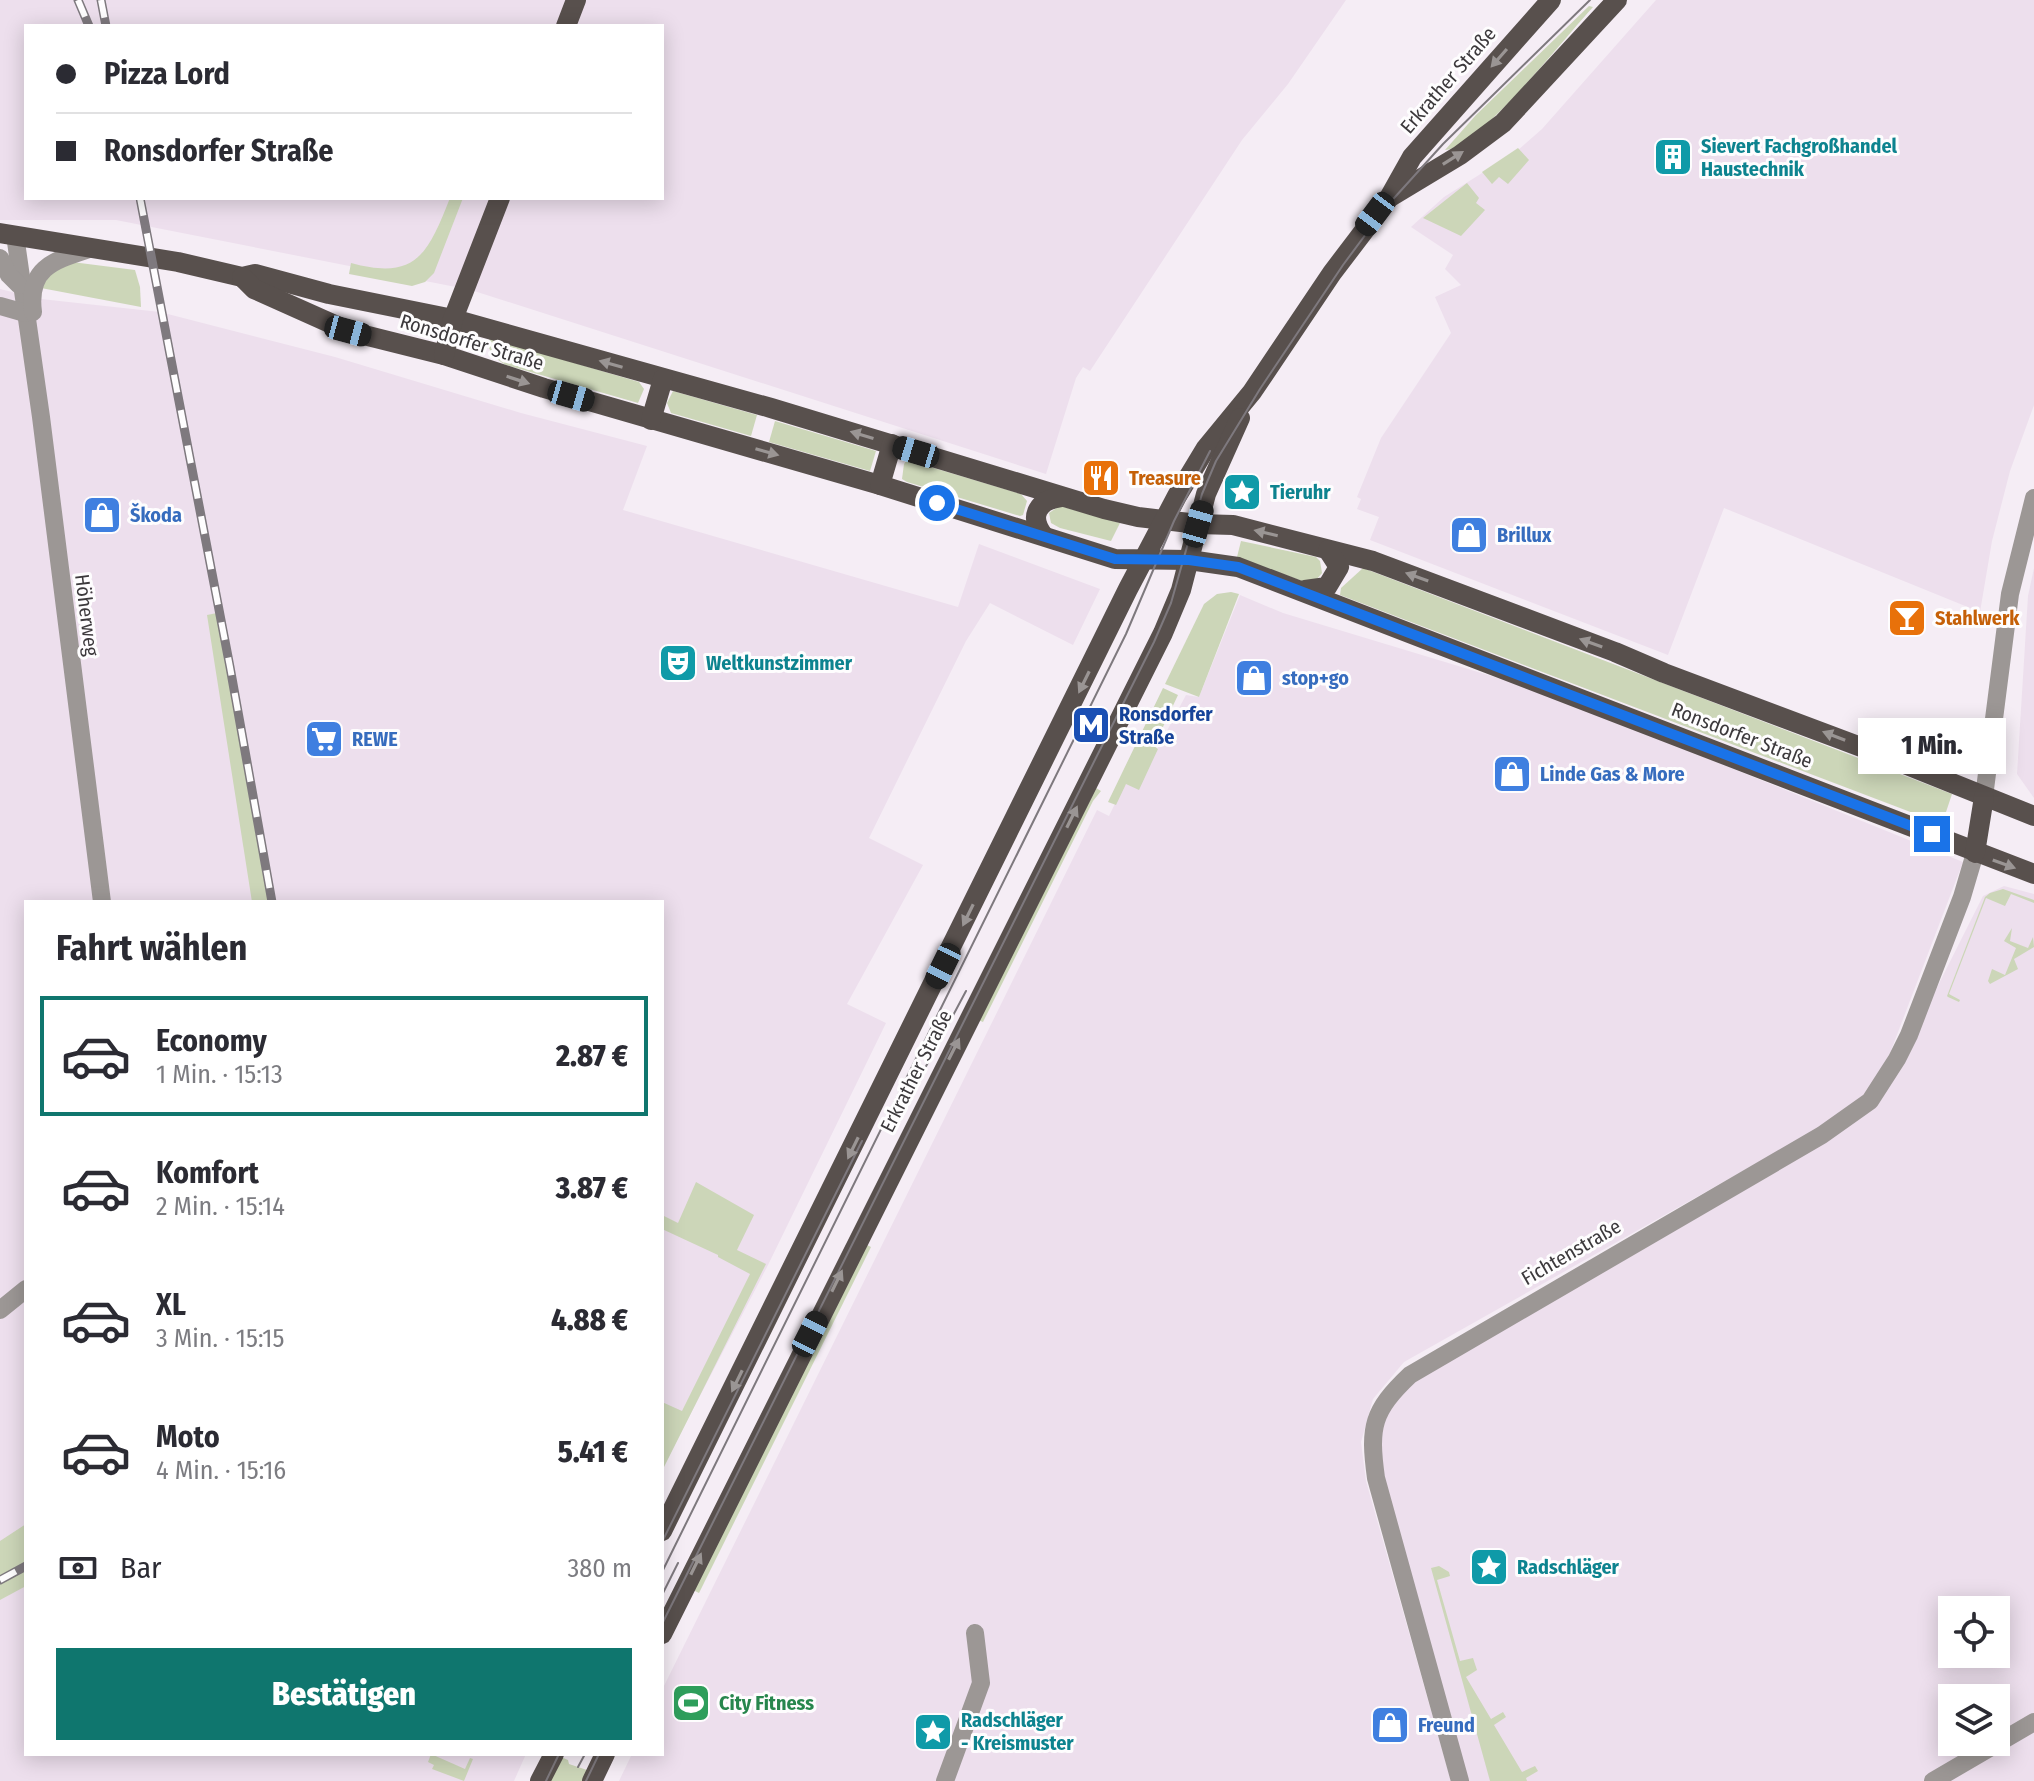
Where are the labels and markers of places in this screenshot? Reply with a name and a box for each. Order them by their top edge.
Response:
place label: Sievert Fachgroßhandel Haustechnik [1701,134,1898,181]
building icon: Sievert Fachgroßhandel Haustechnik [1652,136,1694,178]
restaurant icon: Treasure [1080,457,1122,499]
place label: Treasure [1129,466,1201,490]
place icon: Tieruhr [1221,471,1263,513]
place label: Tieruhr [1270,480,1331,504]
shop icon: Škoda [81,494,123,536]
place label: Škoda [130,502,182,527]
shop icon: Brillux [1448,514,1490,556]
place label: Brillux [1497,523,1552,547]
bar icon: Stahlwerk [1886,597,1928,639]
place label: Stahlwerk [1935,606,2020,630]
theatre icon: Weltkunstzimmer [657,642,699,684]
place label: Weltkunstzimmer [706,651,853,675]
shop icon: stop+go [1233,657,1275,699]
place label: stop+go [1282,666,1349,690]
place label: Ronsdorfer Straße [1119,702,1213,749]
metro station icon: Ronsdorfer Straße [1070,704,1112,746]
supermarket icon: REWE [303,718,345,760]
place label: REWE [352,727,398,751]
shop icon: Linde Gas & More [1491,753,1533,795]
place label: Linde Gas & More [1540,762,1685,786]
place icon: Radschläger [1468,1546,1510,1588]
place label: Radschläger [1517,1555,1620,1579]
sports icon: City Fitness [670,1682,712,1724]
place label: City Fitness [719,1691,814,1715]
shop icon: Freund [1369,1704,1411,1746]
place label: Radschläger - Kreismuster [961,1708,1074,1755]
place icon: Radschläger - Kreismuster [912,1711,954,1753]
place label: Freund [1418,1713,1475,1737]

